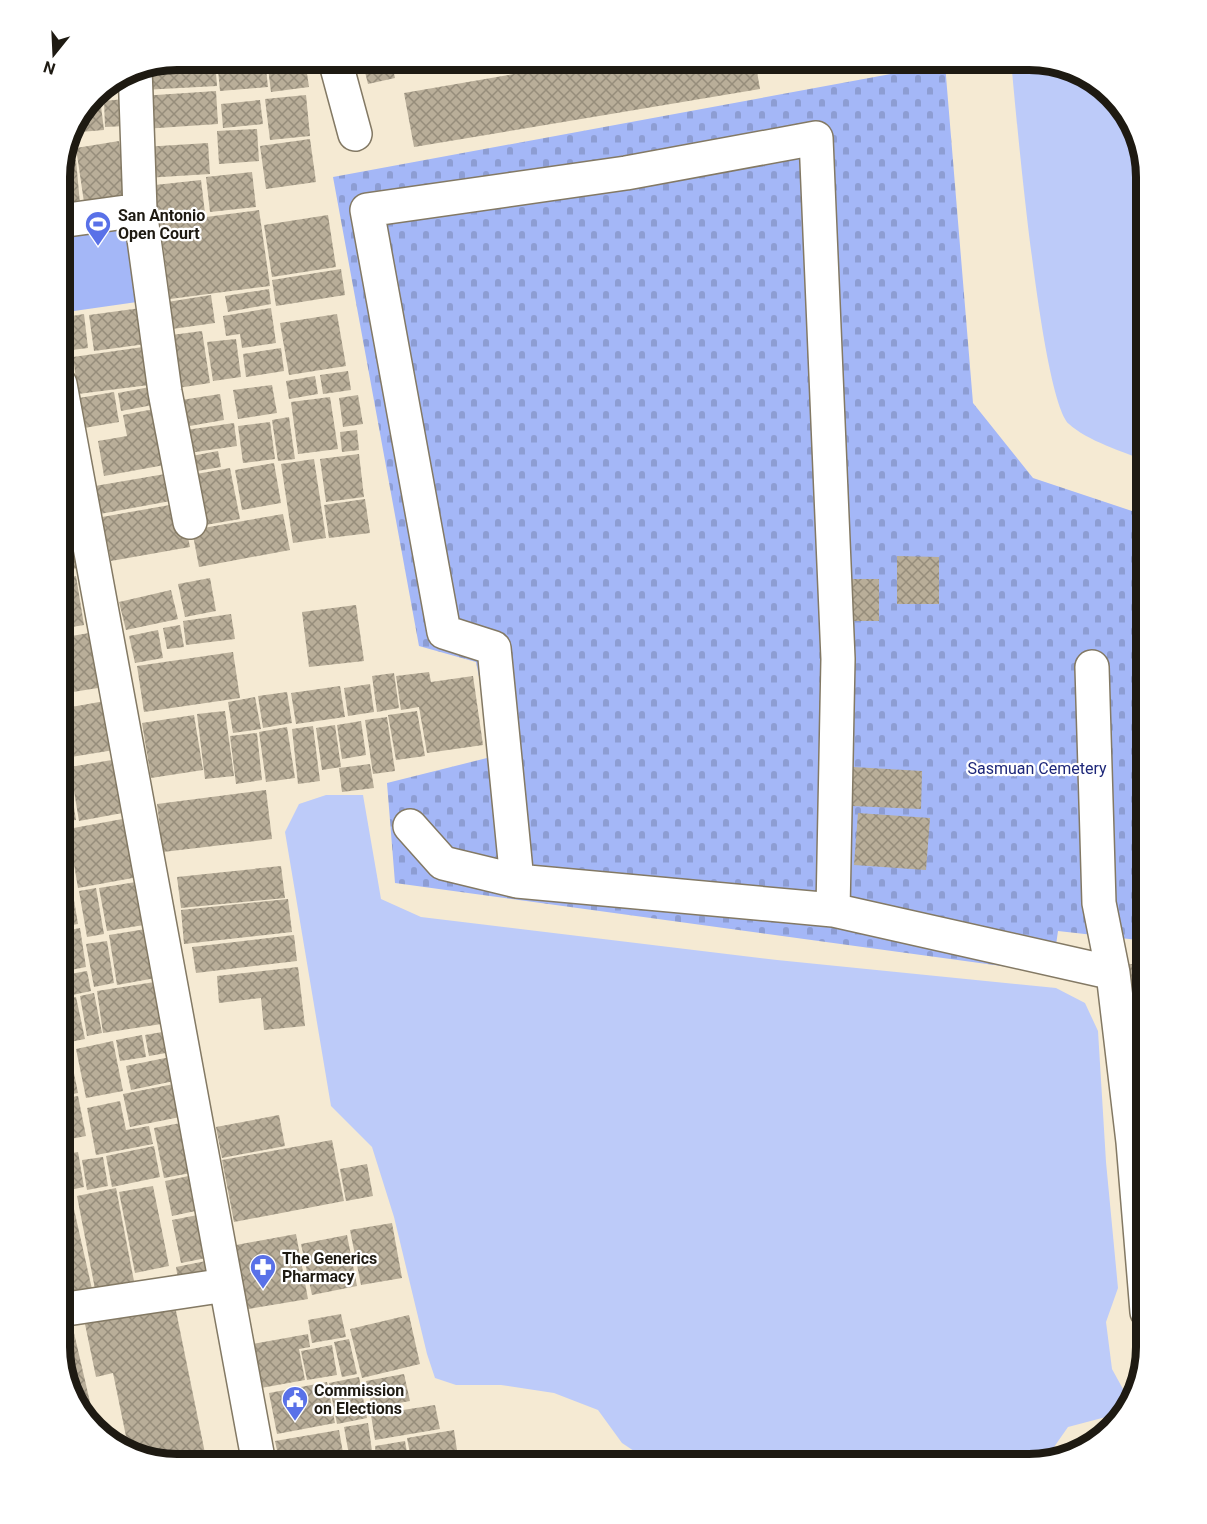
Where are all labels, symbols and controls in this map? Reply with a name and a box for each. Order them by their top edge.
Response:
north arrow [24,24,84,84]
text: N [41,57,58,79]
place label: San Antonio Open Court [118,206,205,243]
sports icon: San Antonio Open Court [83,209,113,247]
park label: Sasmuan Cemetery [967,759,1107,778]
place label: The Generics Pharmacy [282,1249,377,1286]
pharmacy icon: The Generics Pharmacy [248,1252,278,1290]
place label: Commission on Elections [314,1381,404,1418]
public building icon: Commission on Elections [280,1384,310,1422]

